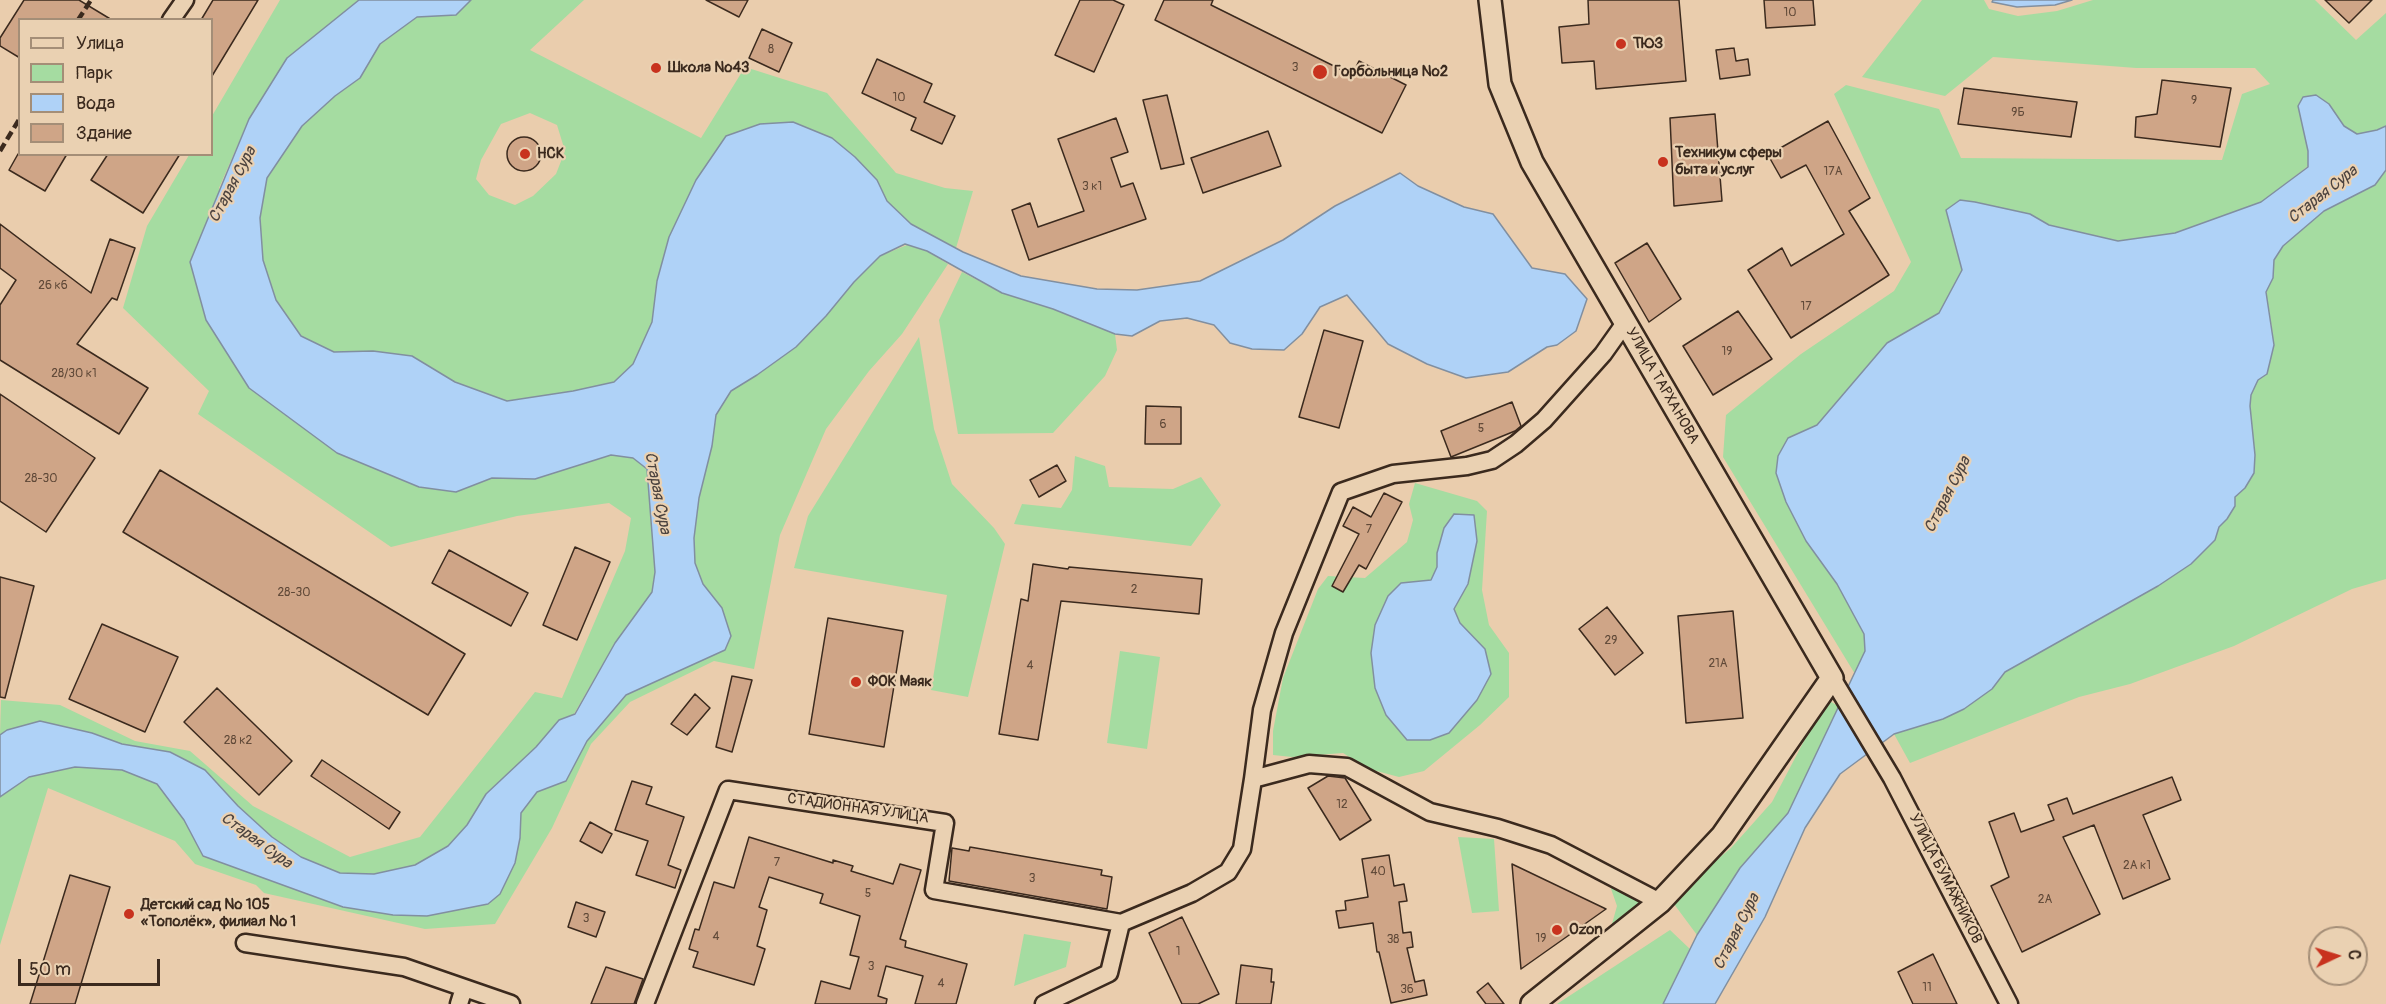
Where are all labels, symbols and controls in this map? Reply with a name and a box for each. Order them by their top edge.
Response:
house number: 10 [1784,6,1796,20]
legend [18,18,213,156]
text: Улица [76,32,124,55]
place label: ТЮЗ [1633,35,1663,53]
marker: ТЮЗ [1614,37,1628,51]
house number: 8 [768,43,774,57]
place label: Школа №43 [668,59,749,77]
marker: Школа №43 [649,61,663,75]
house number: 3 [1292,61,1298,75]
text: Парк [76,62,113,85]
marker: Горбольница №2 [1311,63,1329,81]
place label: Горбольница №2 [1334,63,1448,81]
house number: 10 [893,91,905,105]
text: Вода [76,92,115,115]
house number: 9 [2191,94,2197,108]
house number: 9Б [2011,106,2025,120]
text: Здание [76,122,132,145]
water label: Старая Сура [205,144,261,226]
place label: Техникум сферы быта и услуг [1675,144,1782,179]
place label: НСК [537,145,564,163]
marker: НСК [518,147,532,161]
marker: Техникум сферы быта и услуг [1656,155,1670,169]
water label: Старая Сура [2284,162,2362,228]
house number: 17А [1824,165,1842,179]
house number: 3 к1 [1082,180,1102,194]
house number: 26 к6 [38,279,68,293]
house number: 17 [1800,300,1812,314]
street label: УЛИЦА ТАРХАНОВА [1621,325,1703,447]
house number: 19 [1722,345,1732,359]
house number: 28/30 к1 [51,367,97,381]
house number: 6 [1160,418,1166,432]
house number: 5 [1478,422,1484,436]
water label: Старая Сура [640,450,674,536]
water label: Старая Сура [1921,454,1975,536]
house number: 28-30 [25,472,57,486]
house number: 7 [1366,523,1372,537]
house number: 2 [1131,583,1137,597]
house number: 28-30 [278,586,310,600]
house number: 29 [1605,634,1617,648]
house number: 21А [1708,657,1728,671]
house number: 4 [1027,659,1033,673]
place label: ФОК Маяк [868,673,932,691]
marker: ФОК Маяк [849,675,863,689]
house number: 28 к2 [224,734,252,748]
street label: СТАДИОННАЯ УЛИЦА [786,790,930,828]
house number: 12 [1336,798,1348,812]
water label: Старая Сура [217,809,295,873]
street label: УЛИЦА БУМАЖНИКОВ [1904,811,1986,947]
house number: 7 [774,856,780,870]
house number: 2А к1 [2123,859,2151,873]
house number: 40 [1370,865,1386,879]
house number: 3 [1029,872,1035,886]
house number: 5 [865,887,871,901]
water label: Старая Сура [1710,891,1764,973]
house number: 2А [2038,893,2052,907]
place label: Детский сад № 105 «Тополёк», филиал № 1 [141,896,296,931]
marker: Детский сад № 105 «Тополёк», филиал № 1 [122,907,136,921]
house number: 3 [583,912,589,926]
place label: Ozon [1569,921,1603,939]
marker: Ozon [1550,923,1564,937]
north arrow [2308,926,2368,986]
house number: 4 [713,930,719,944]
house number: 19 [1536,932,1546,946]
house number: 38 [1387,933,1399,947]
house number: 1 [1176,945,1180,959]
scale bar [21,947,164,985]
text: С [2344,949,2364,961]
text: 50 m [29,958,71,981]
house number: 3 [868,960,874,974]
house number: 4 [938,977,944,991]
house number: 11 [1922,981,1932,995]
house number: 36 [1400,983,1414,997]

